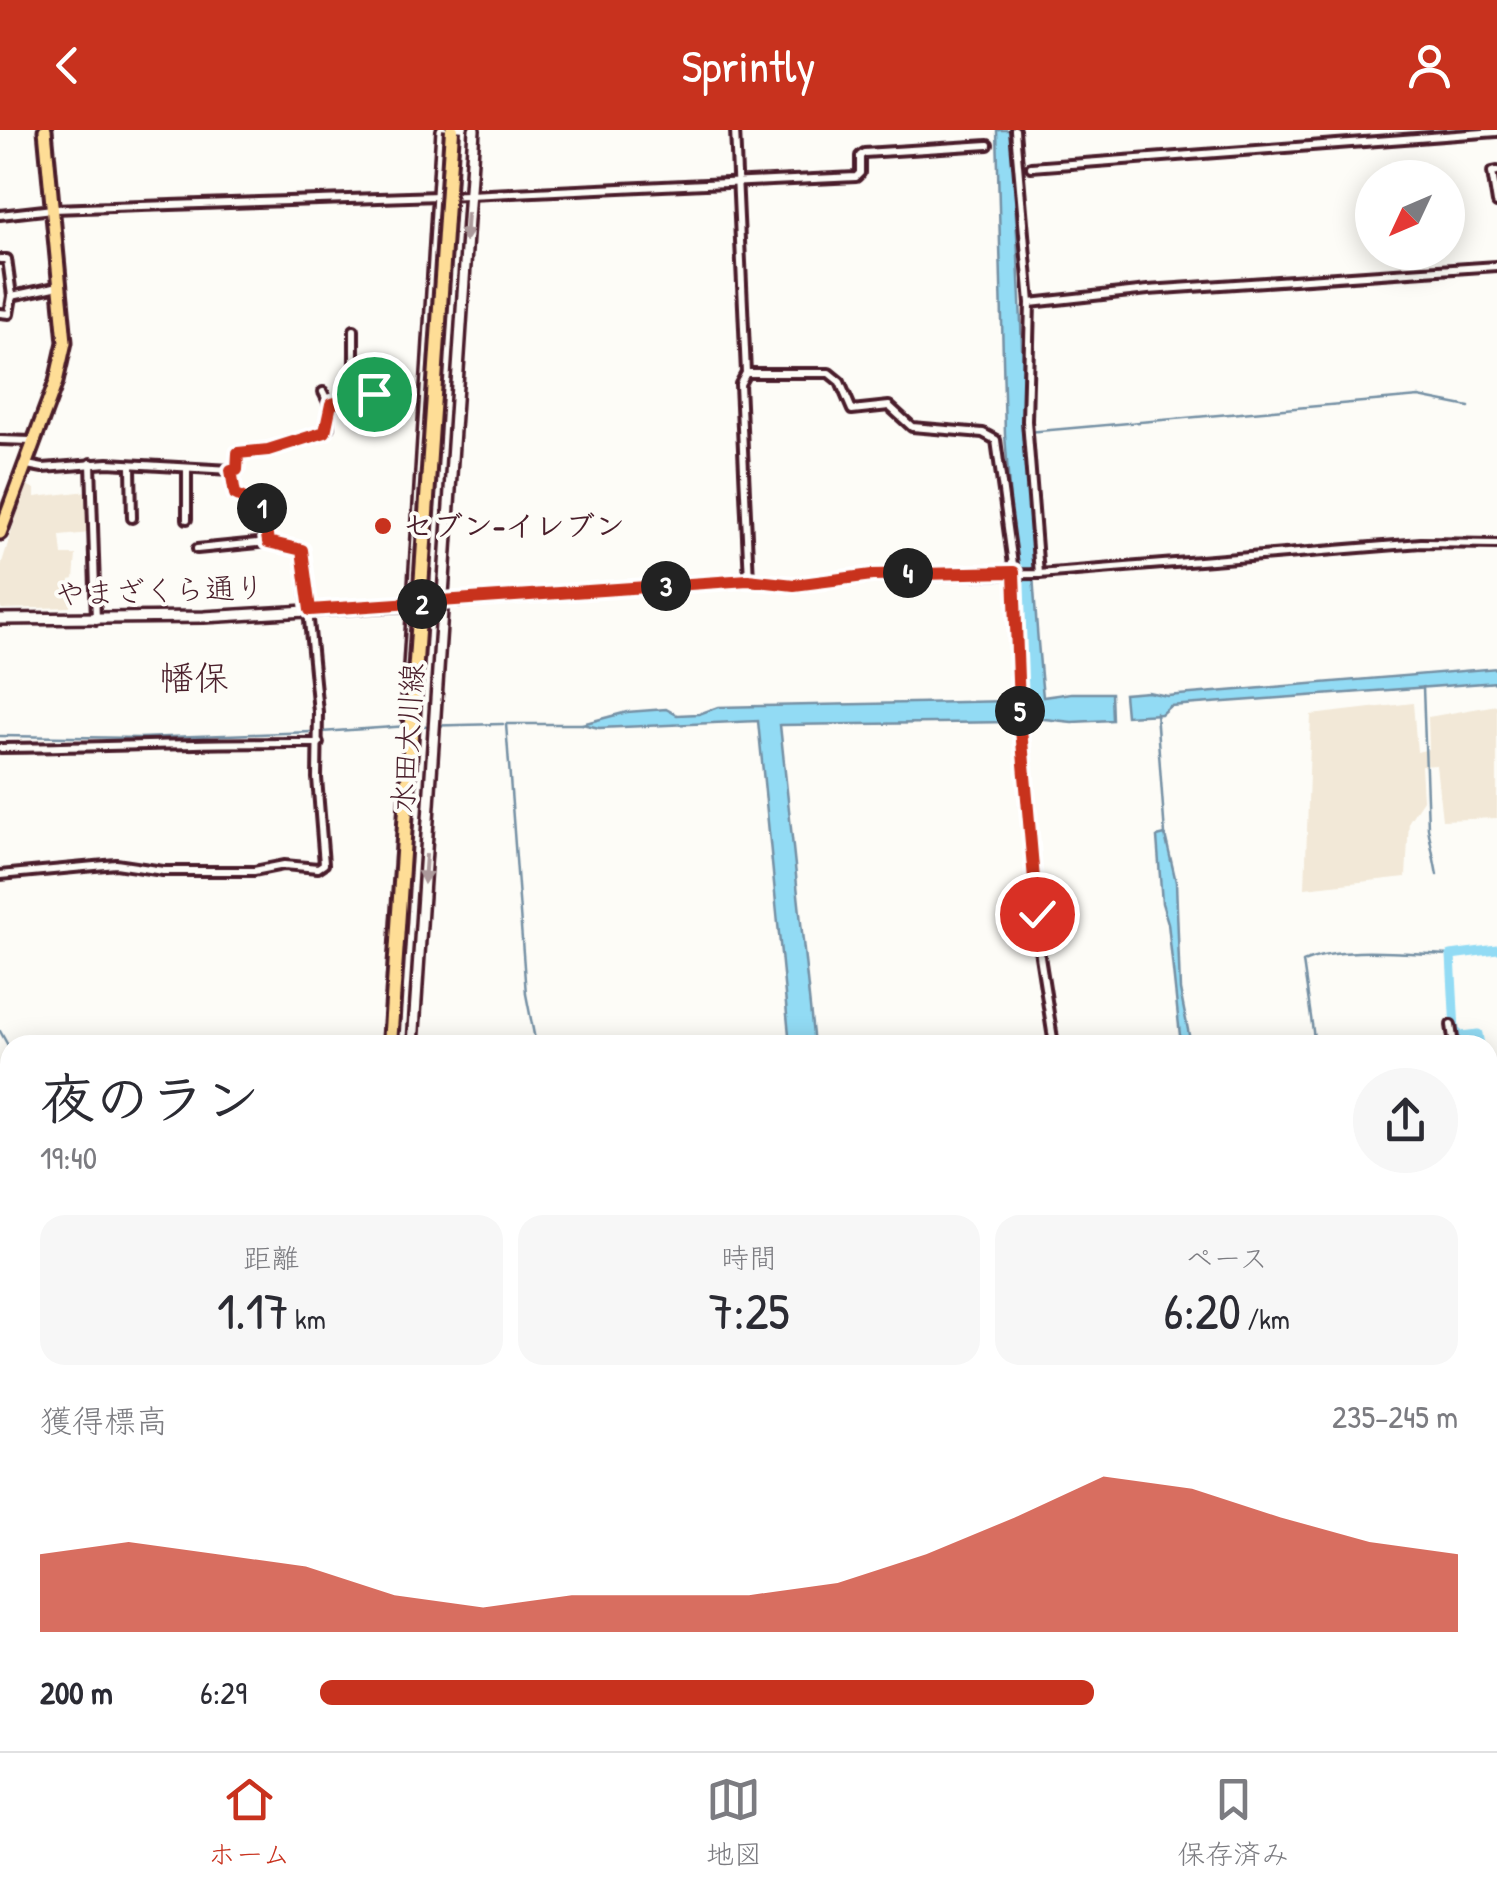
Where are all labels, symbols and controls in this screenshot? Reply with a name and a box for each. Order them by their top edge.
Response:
text: Sprintly [681,35,816,96]
icon: back [40,38,95,93]
icon: person [1402,38,1457,93]
north arrow [1355,160,1465,270]
map controls [1355,160,1465,270]
one-way arrow [458,212,474,244]
pin [332,352,417,437]
icon: arrive [347,367,402,422]
pin: 1 [237,483,287,533]
text: 1 [257,489,267,527]
place label: セブン-イレブン [403,505,625,545]
marker: セブン-イレブン [372,515,394,537]
pin: 4 [883,548,933,598]
text: 4 [903,554,913,592]
pin: 3 [641,561,691,611]
street label: やまざくら通り [54,566,266,614]
text: 3 [660,567,672,605]
pin: 2 [397,579,447,629]
text: 2 [415,585,429,623]
district label: 幡保 [159,654,229,701]
street label: 水田大川線 [382,662,432,814]
pin: 5 [995,686,1045,736]
text: 5 [1014,692,1026,730]
one-way arrow [417,854,433,886]
pin [995,872,1080,957]
icon: check [1010,887,1065,942]
text: 夜のラン [40,1061,260,1135]
button: share [1353,1068,1458,1173]
text: 19:40 [40,1136,97,1179]
text: 距離 [243,1239,299,1277]
text: 時間 [721,1239,777,1277]
text: ペース [1185,1239,1268,1277]
text: 1.17 [217,1277,289,1345]
text: 7:25 [709,1277,789,1345]
text: 6:20 [1164,1277,1241,1345]
text: km [289,1300,326,1338]
text: /km [1241,1300,1290,1338]
text: 235–245 m [1332,1395,1458,1438]
text: 獲得標高 [40,1399,168,1442]
text: 200 m [40,1671,113,1714]
text: 6:29 [200,1671,247,1714]
tab: ホーム [208,1772,291,1873]
tab: 地図 [706,1772,762,1873]
tab: 保存済み [1177,1772,1289,1873]

